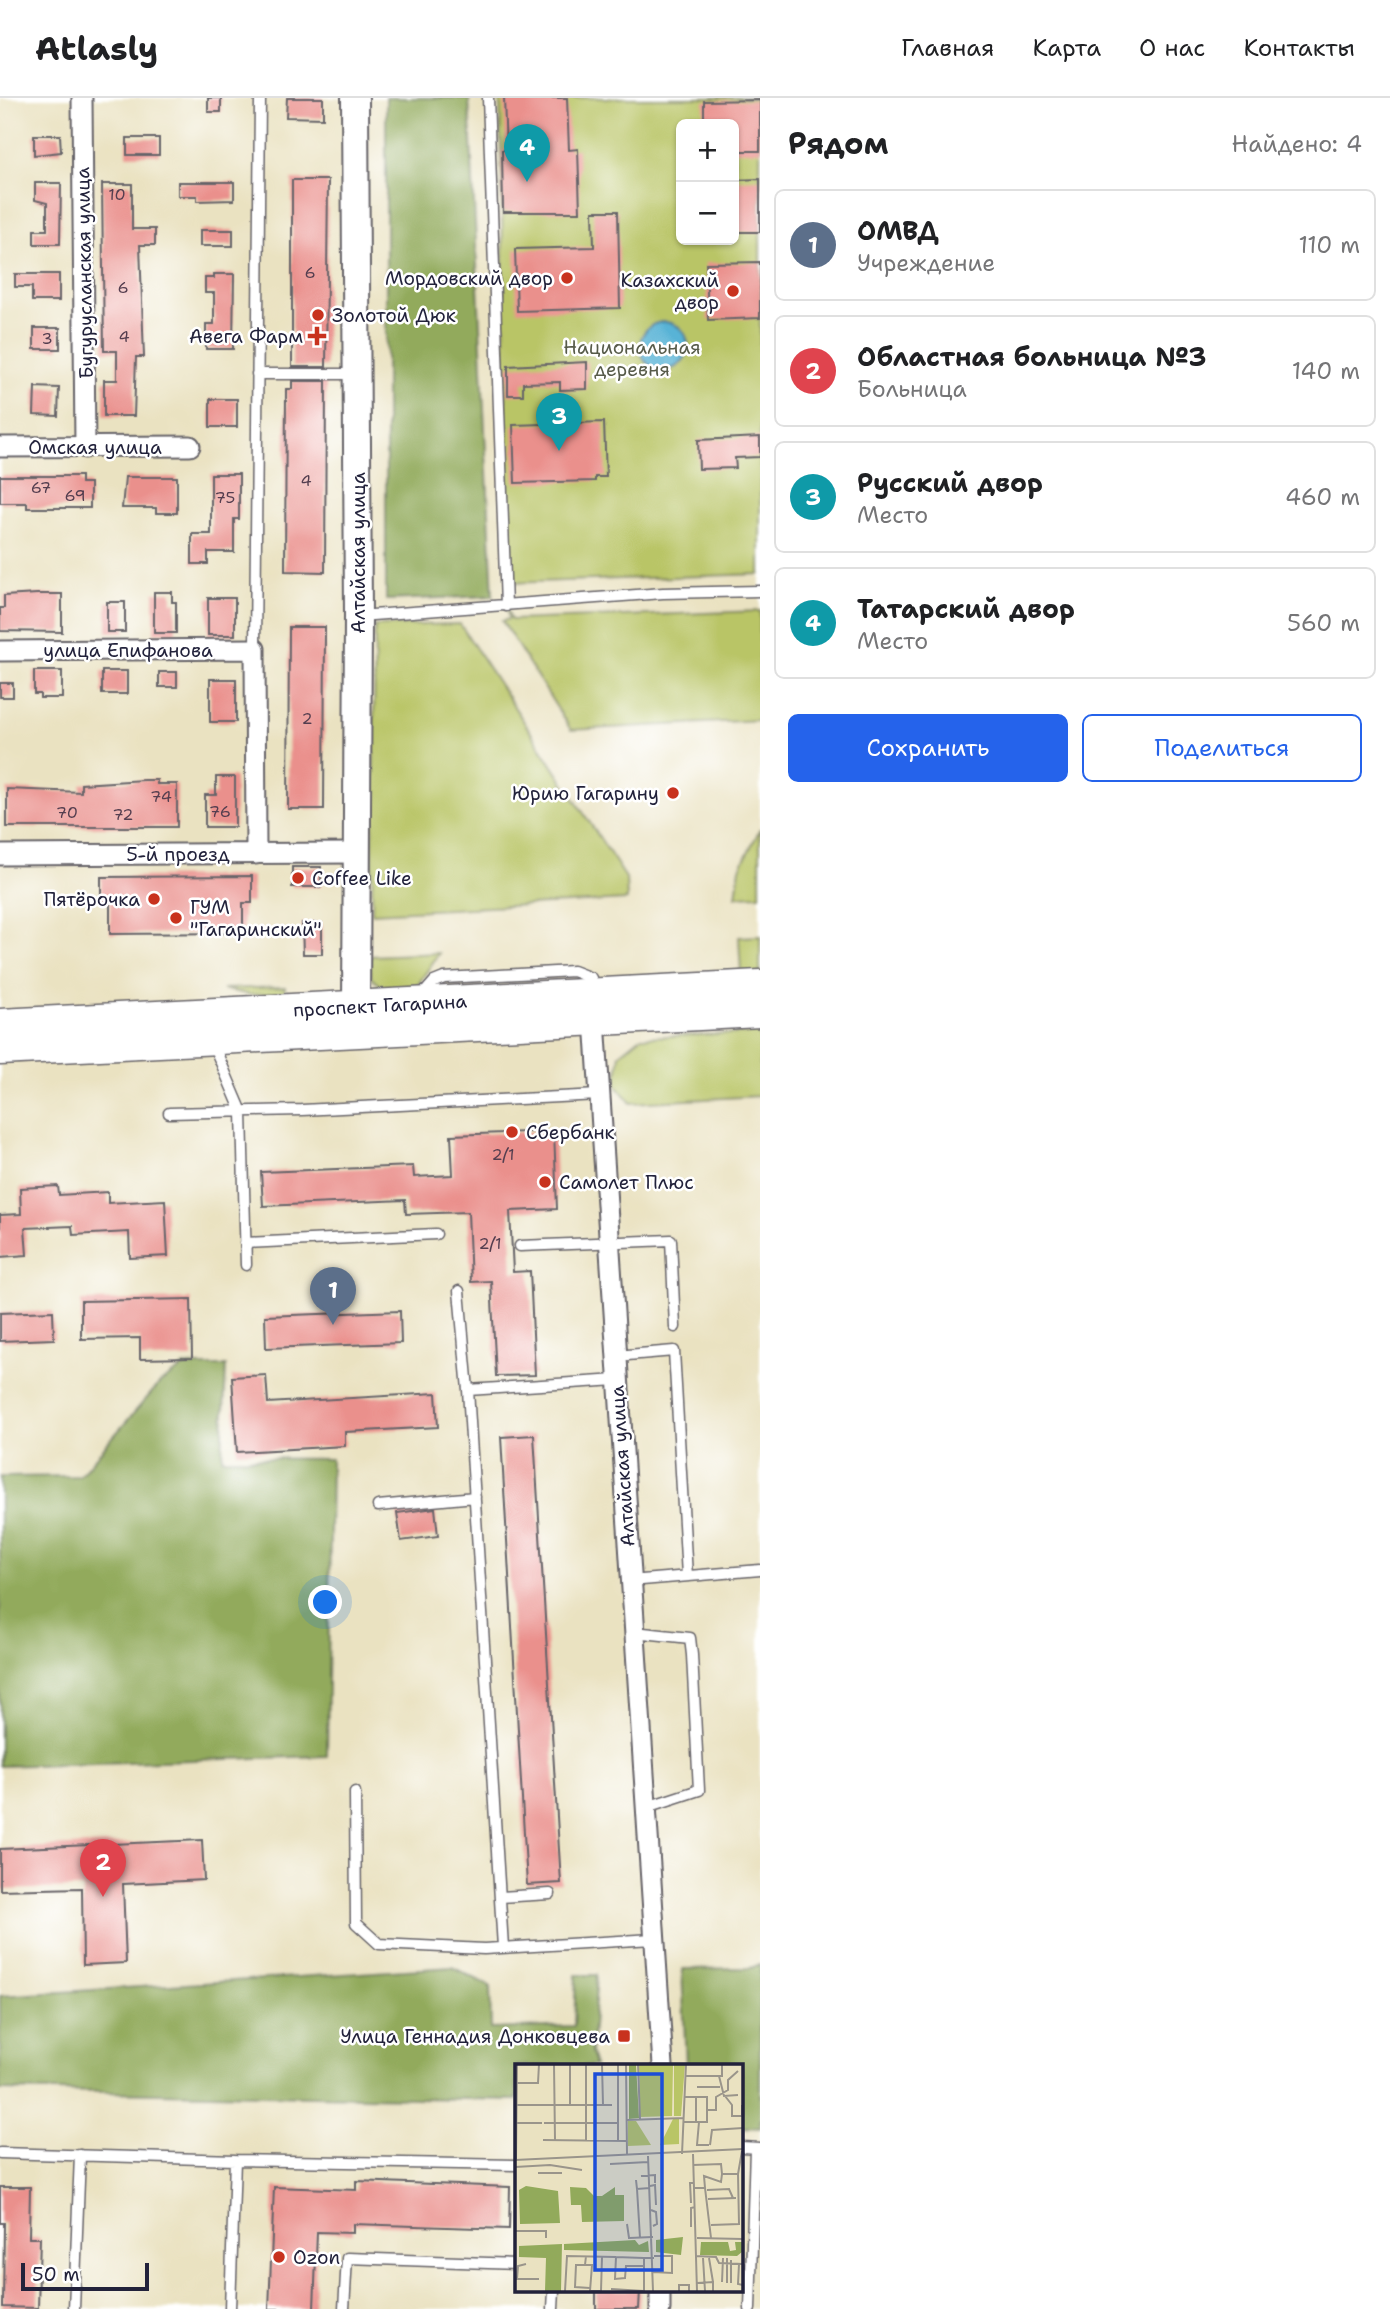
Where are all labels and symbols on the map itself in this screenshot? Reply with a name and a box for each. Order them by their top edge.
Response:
pin: 4 [504,124,550,182]
street label: Бугурусланская улица [70,167,99,379]
house number: 10 [108,184,126,205]
house number: 6 [304,262,316,283]
place label: Мордовский двор [385,266,553,291]
place label: Казахский двор [621,268,719,315]
marker: Мордовский двор [559,270,575,286]
house number: 6 [117,277,129,298]
marker: Казахский двор [725,283,741,299]
place label: Золотой Дюк [332,303,456,328]
marker: Золотой Дюк [310,307,326,323]
place label: Авега Фарм [189,324,303,349]
house number: 4 [118,326,130,347]
house number: 3 [41,328,53,349]
marker: Авега Фарм [309,328,325,344]
park label: Национальная деревня [563,335,701,382]
pin: 3 [536,393,582,451]
street label: Омская улица [28,435,162,460]
house number: 4 [300,470,312,491]
street label: Алтайская улица [346,472,371,634]
house number: 67 [31,477,51,498]
house number: 69 [64,485,86,506]
house number: 75 [215,487,235,508]
street label: улица Епифанова [43,638,213,663]
house number: 2 [301,708,313,729]
place label: Юрию Гагарину [512,781,659,806]
marker: Юрию Гагарину [665,785,681,801]
house number: 74 [150,786,172,807]
house number: 76 [209,801,231,822]
house number: 70 [56,802,78,823]
house number: 72 [112,804,134,825]
street label: 5-й проезд [126,842,230,867]
place label: Coffee Like [312,866,412,891]
marker: Coffee Like [290,870,306,886]
place label: Пятёрочка [44,887,140,912]
marker: Пятёрочка [146,891,162,907]
place label: ГУМ "Гагаринский" [190,895,322,942]
marker: ГУМ "Гагаринский" [168,910,184,926]
street label: проспект Гагарина [292,988,468,1023]
place label: Сбербанк [526,1120,615,1145]
marker: Сбербанк [504,1124,520,1140]
house number: 2/1 [491,1144,515,1165]
place label: Самолет Плюс [559,1170,694,1195]
marker: Самолет Плюс [537,1174,553,1190]
house number: 2/1 [478,1233,502,1254]
pin: 1 [310,1267,356,1325]
street label: Алтайская улица [604,1384,641,1547]
your location [308,1585,342,1619]
pin: 2 [80,1839,126,1897]
place label: Улица Геннадия Донковцева [340,2024,610,2049]
marker: Улица Геннадия Донковцева [616,2028,632,2044]
inset map [515,2064,743,2292]
place label: Ozon [293,2245,340,2270]
marker: Ozon [271,2249,287,2265]
scale bar [21,2260,149,2292]

